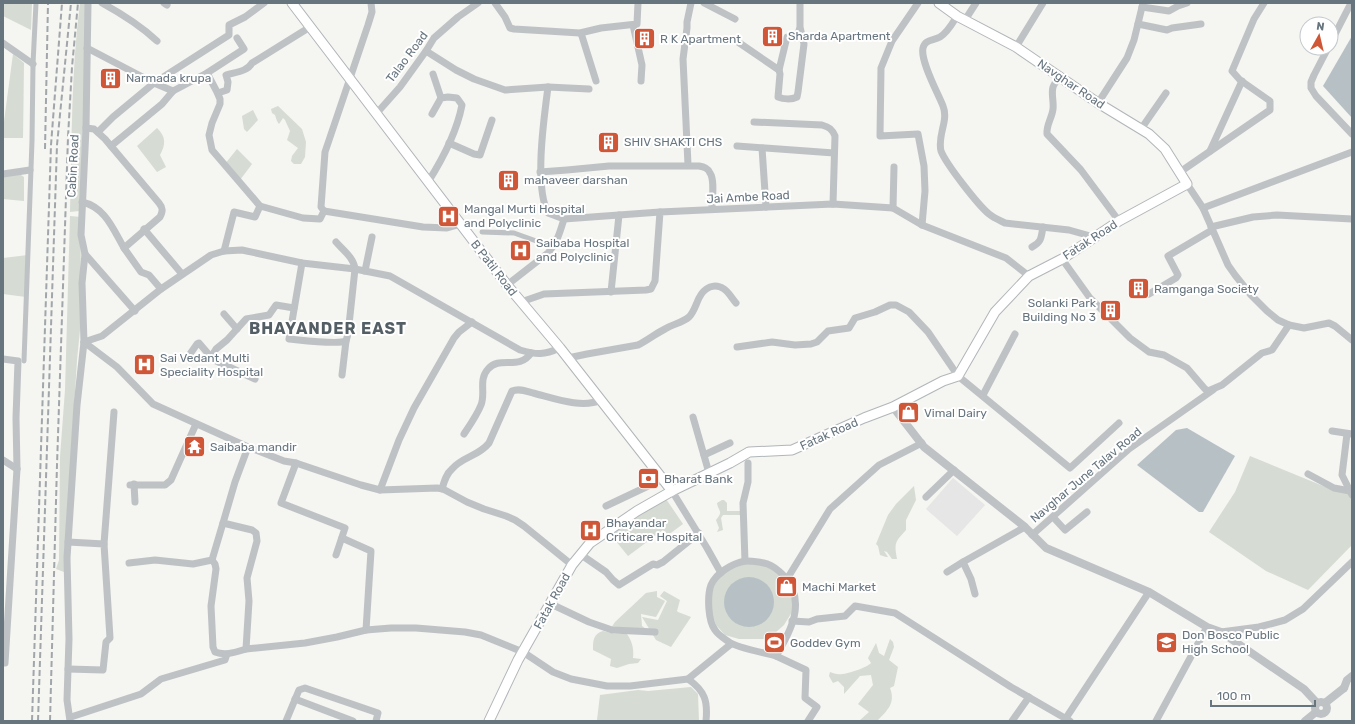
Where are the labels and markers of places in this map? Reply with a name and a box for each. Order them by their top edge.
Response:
building icon: Sharda Apartment [760,23,786,49]
building icon: R K Apartment [632,26,658,52]
place label: Sharda Apartment [788,29,891,43]
place label: R K Apartment [660,32,741,46]
building icon: Narmada krupa [98,65,124,91]
place label: Narmada krupa [126,71,211,85]
building icon: SHIV SHAKTI CHS [596,129,622,155]
place label: SHIV SHAKTI CHS [624,135,722,149]
building icon: mahaveer darshan [495,167,521,193]
place label: mahaveer darshan [524,173,628,187]
place label: Mangal Murti Hospital and Polyclinic [464,202,585,230]
hospital icon: Mangal Murti Hospital and Polyclinic [436,203,462,229]
place label: Saibaba Hospital and Polyclinic [536,236,629,264]
hospital icon: Saibaba Hospital and Polyclinic [508,237,534,263]
building icon: Ramganga Society [1125,276,1151,302]
place label: Ramganga Society [1154,282,1259,296]
place label: Solanki Park Building No 3 [1022,296,1097,324]
building icon: Solanki Park Building No 3 [1098,297,1124,323]
place label: Sai Vedant Multi Speciality Hospital [160,351,263,379]
hospital icon: Sai Vedant Multi Speciality Hospital [131,352,157,378]
shop icon: Vimal Dairy [896,400,922,426]
place label: Vimal Dairy [924,406,987,420]
temple icon: Saibaba mandir [181,434,207,460]
place label: Saibaba mandir [210,440,297,454]
bank icon: Bharat Bank [636,466,662,492]
place label: Bharat Bank [664,472,734,486]
place label: Bhayandar Criticare Hospital [606,516,702,544]
hospital icon: Bhayandar Criticare Hospital [577,517,603,543]
shop icon: Machi Market [774,574,800,600]
place label: Machi Market [802,580,876,594]
place label: Don Bosco Public High School [1182,628,1280,656]
school or university icon: Don Bosco Public High School [1153,629,1179,655]
sports icon: Goddev Gym [761,630,787,656]
place label: Goddev Gym [790,636,861,650]

